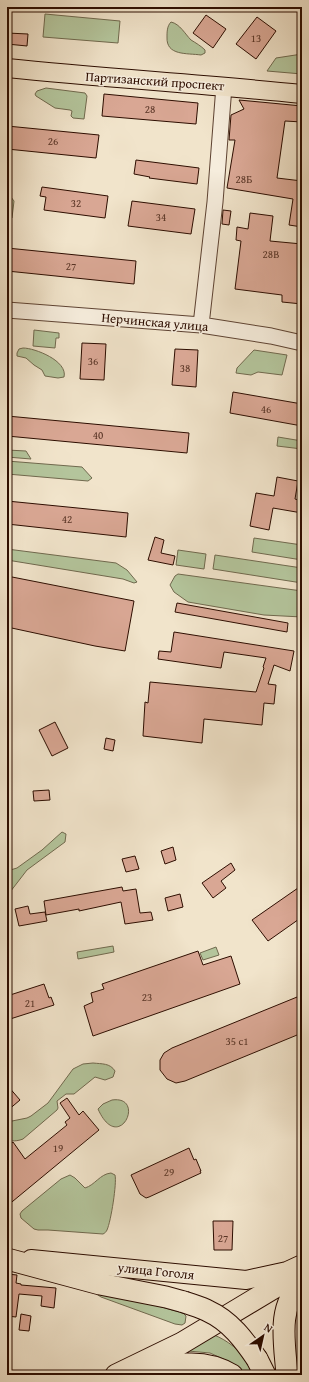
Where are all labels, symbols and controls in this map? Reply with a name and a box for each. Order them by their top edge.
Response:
house number: 13 [251,30,261,46]
street label: Партизанский проспект [85,67,226,95]
house number: 28 [145,101,155,117]
house number: 26 [48,133,58,149]
house number: 28Б [236,171,252,187]
house number: 32 [71,195,81,211]
house number: 34 [156,209,166,225]
house number: 28В [263,246,279,262]
house number: 27 [66,258,76,274]
street label: Нерчинская улица [101,308,210,336]
house number: 36 [88,353,98,369]
house number: 38 [180,360,190,376]
house number: 46 [261,401,271,417]
house number: 40 [93,427,103,443]
house number: 42 [62,511,72,527]
house number: 23 [142,989,152,1005]
house number: 21 [25,995,35,1011]
house number: 35 с1 [225,1033,249,1049]
house number: 19 [53,1140,63,1156]
house number: 29 [164,1164,174,1180]
house number: 27 [218,1230,228,1246]
street label: улица Гоголя [116,1257,196,1285]
north arrow [243,1316,283,1356]
text: N [261,1319,277,1337]

